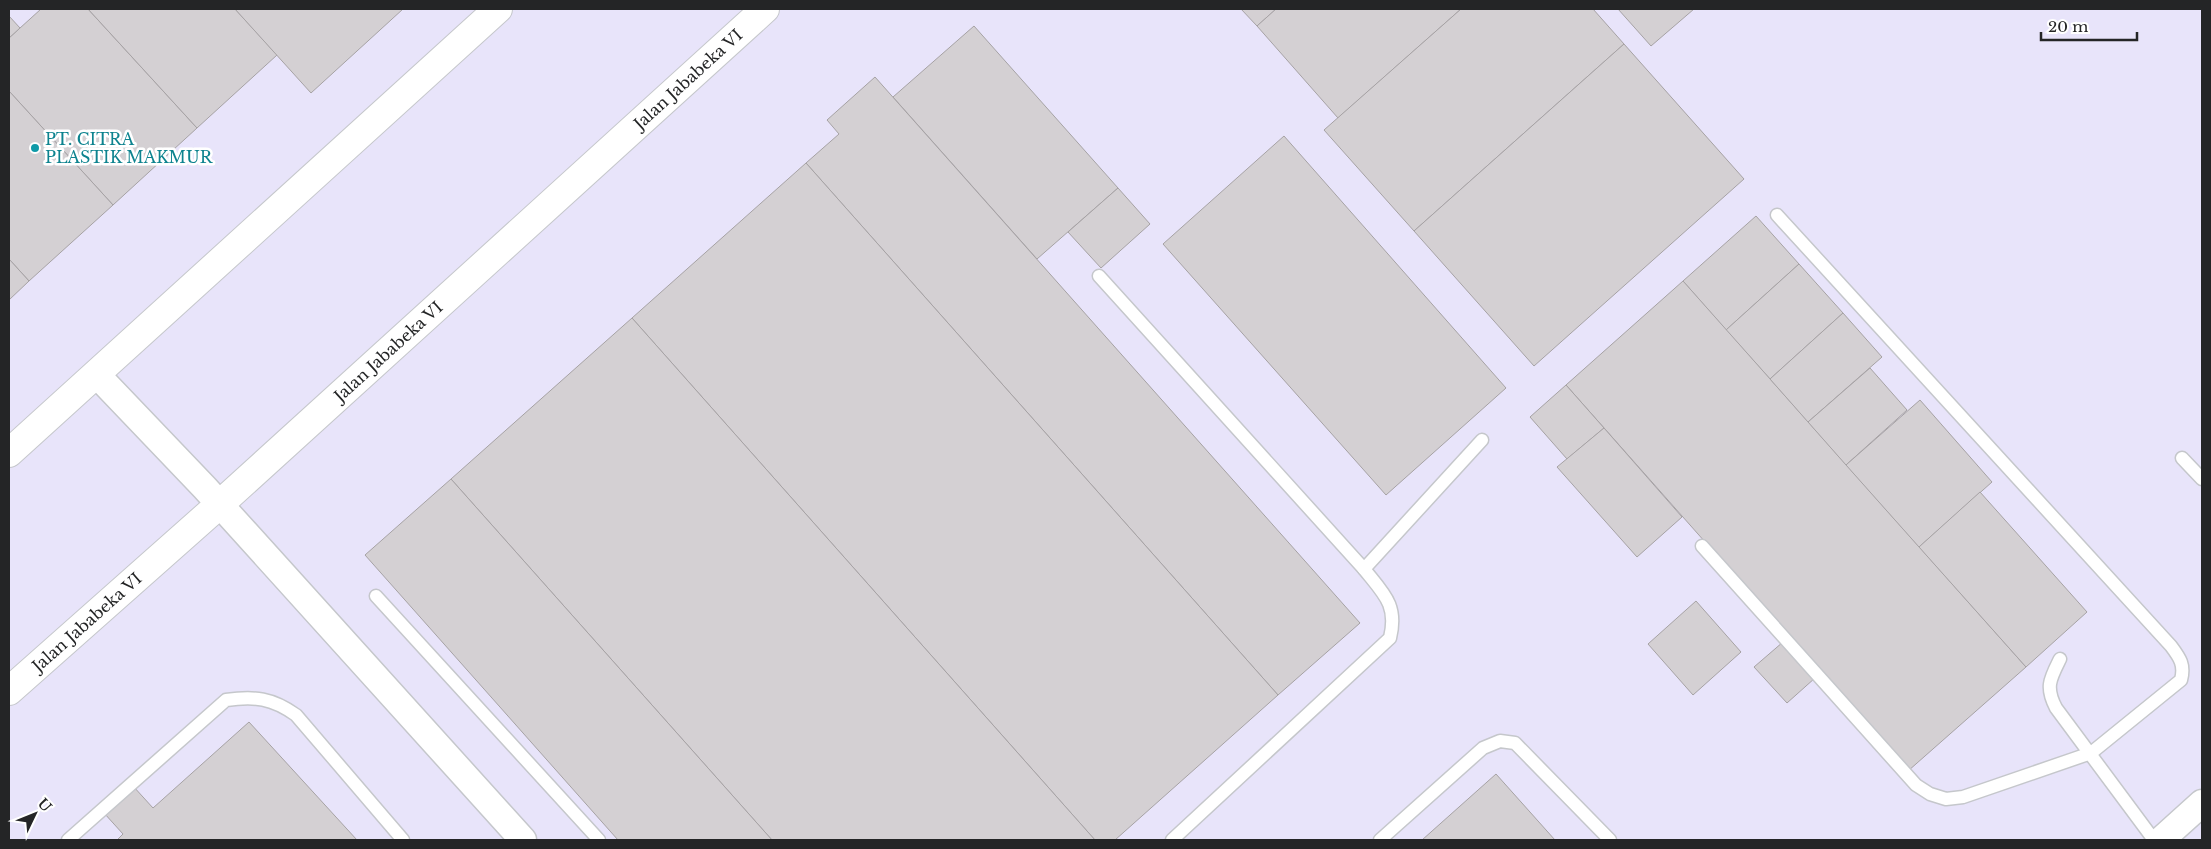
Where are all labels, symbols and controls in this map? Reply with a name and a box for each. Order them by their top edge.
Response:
scale bar [2041,10,2137,42]
text: 20 m [2048,17,2088,36]
street label: Jalan Jababeka VI [628,25,746,135]
place label: PT. CITRA PLASTIK MAKMUR [45,129,214,167]
marker: PT. CITRA PLASTIK MAKMUR [29,142,41,154]
street label: Jalan Jababeka VI [328,297,447,407]
street label: Jalan Jababeka VI [26,568,146,677]
north arrow [10,789,60,839]
text: U [34,794,56,816]

